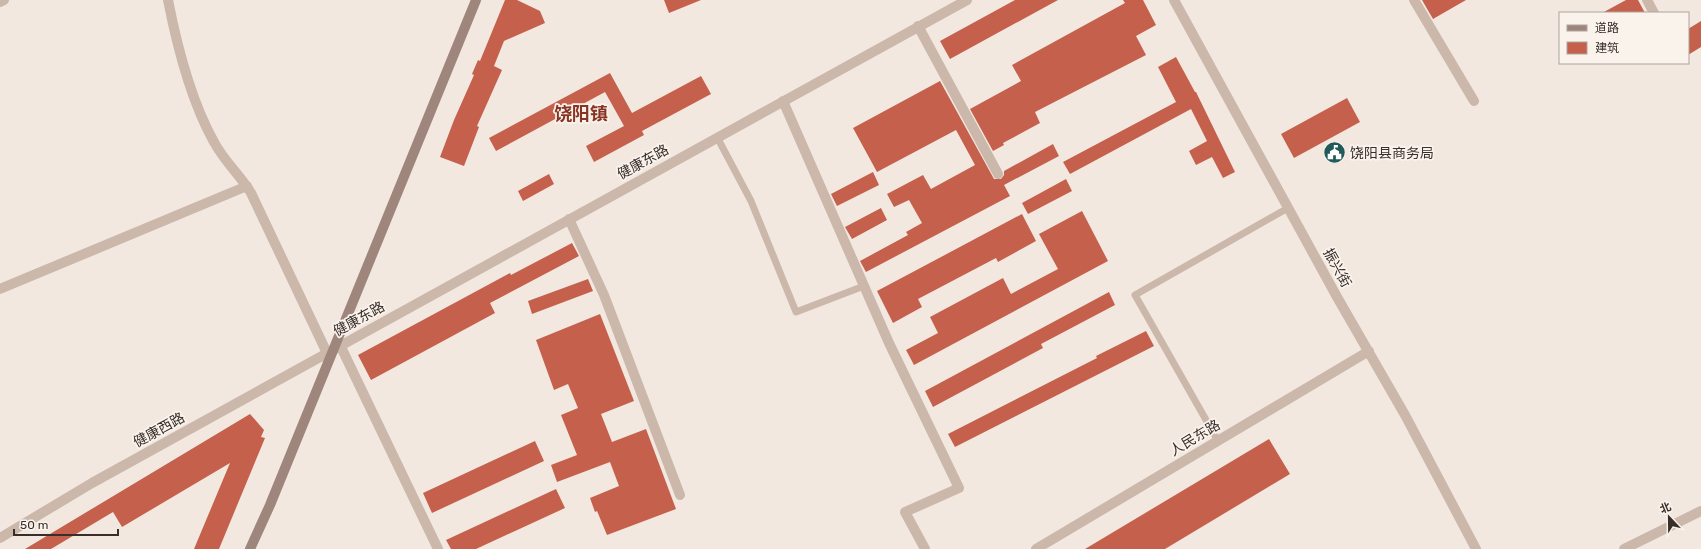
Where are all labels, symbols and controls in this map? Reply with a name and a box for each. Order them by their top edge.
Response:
legend [1559,12,1689,64]
text: 道路 [1595,21,1619,35]
text: 建筑 [1595,41,1619,55]
district label: 饶阳镇 [554,103,608,125]
public building icon: 饶阳县商务局 [1321,140,1347,166]
street label: 健康东路 [614,141,672,183]
place label: 饶阳县商务局 [1350,145,1434,162]
street label: 振兴街 [1319,246,1355,290]
street label: 健康东路 [330,298,388,340]
street label: 健康西路 [130,409,188,451]
street label: 人民东路 [1167,416,1223,460]
north arrow [1649,497,1689,537]
text: 北 [1658,500,1673,516]
scale bar [14,511,118,537]
text: 50 m [20,518,48,532]

